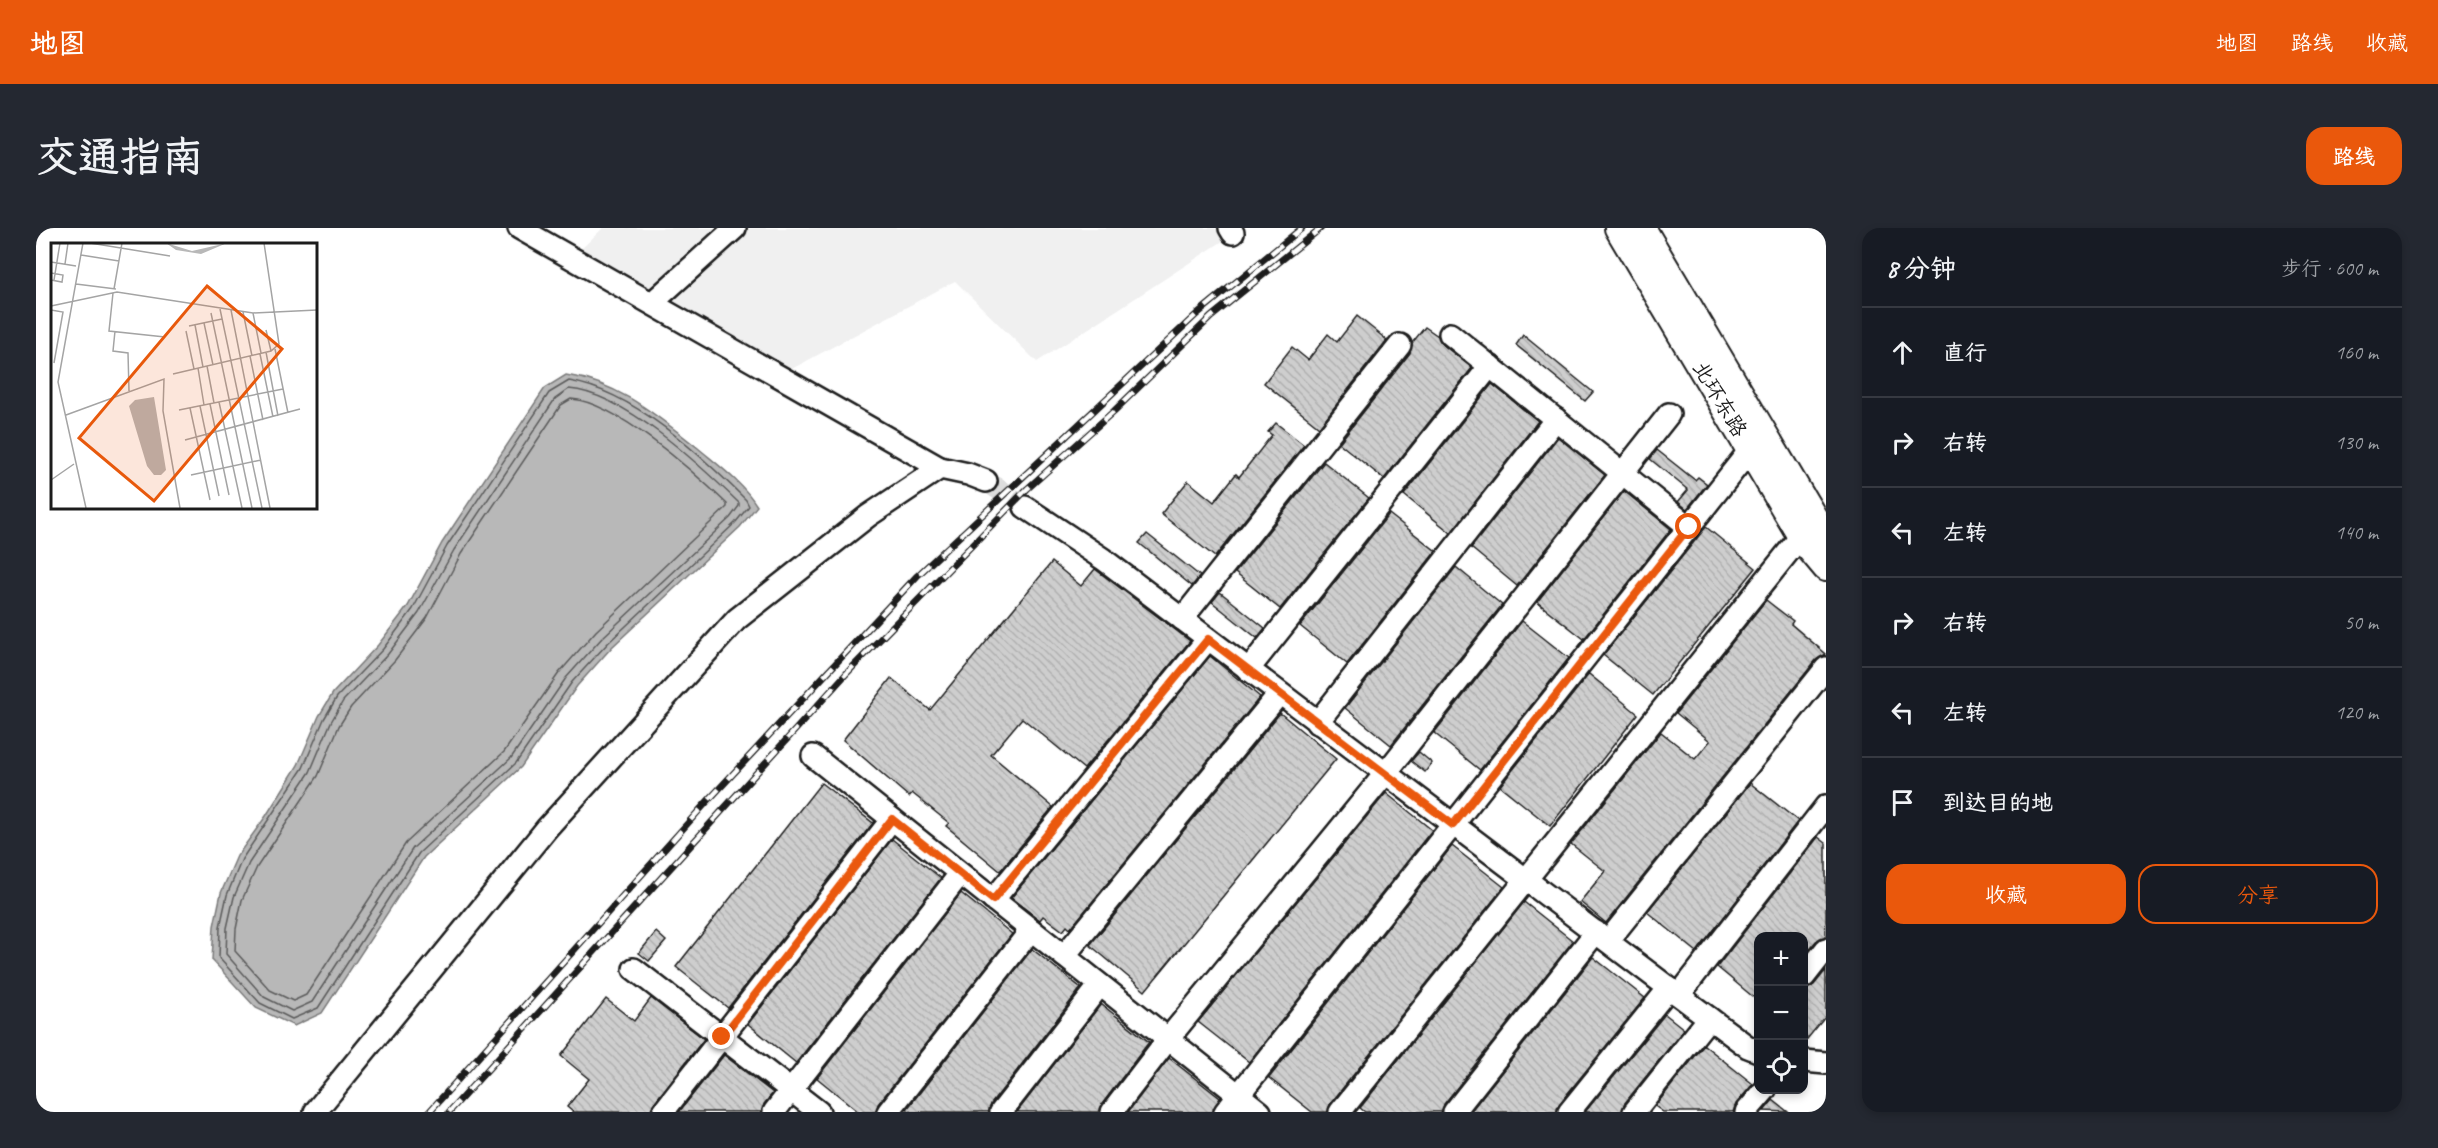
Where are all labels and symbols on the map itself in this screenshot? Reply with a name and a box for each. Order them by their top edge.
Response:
inset map [51,243,316,508]
street label: 北环东路 [1687,356,1753,442]
route start [1675,513,1701,539]
route end [708,1023,734,1049]

